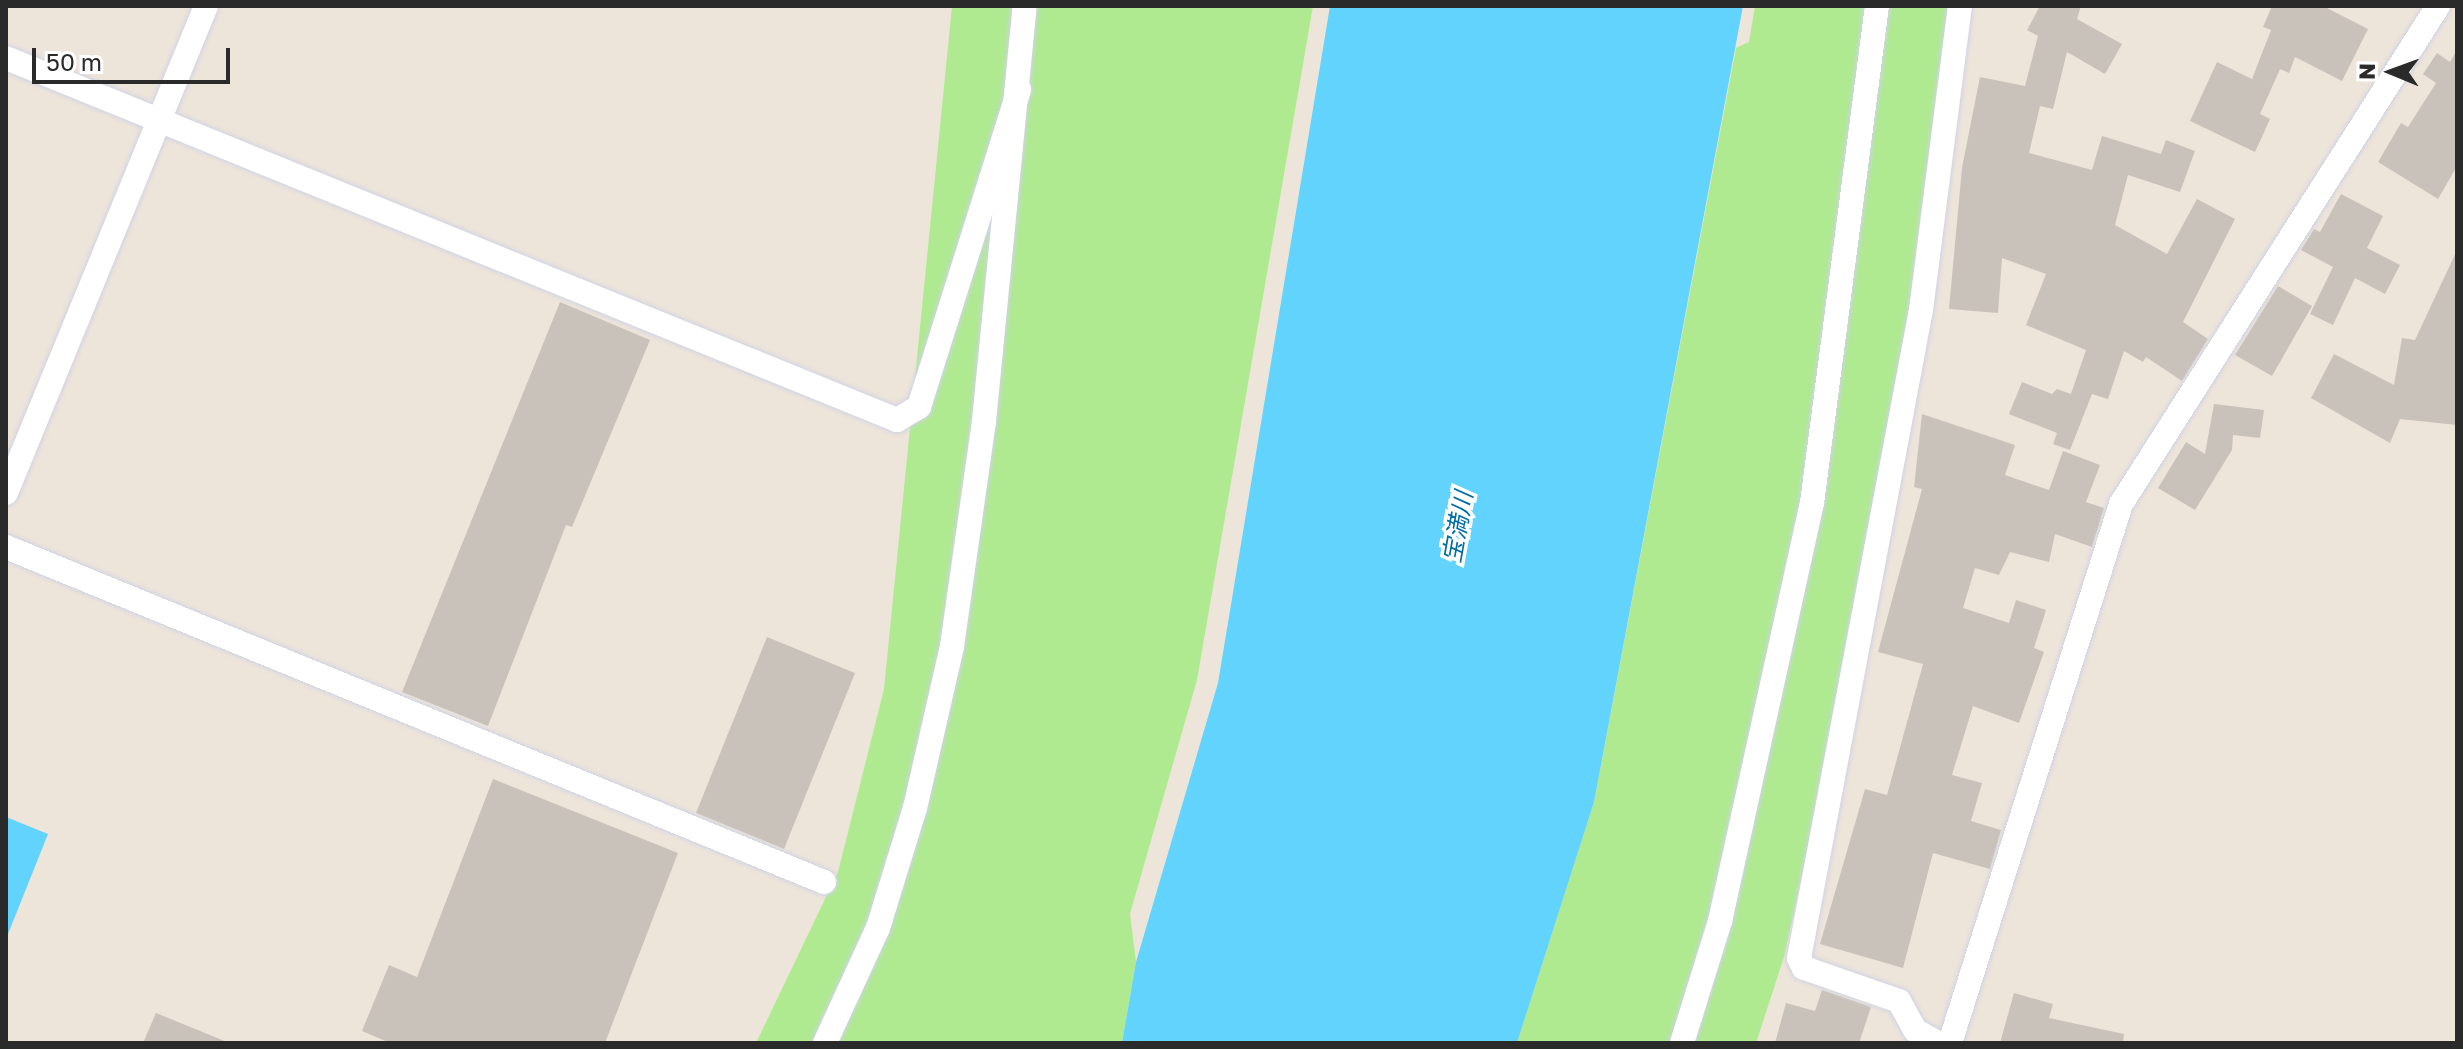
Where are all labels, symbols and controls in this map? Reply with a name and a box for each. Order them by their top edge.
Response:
scale bar [36,32,234,82]
north arrow [2351,32,2431,112]
text: 50 m [46,47,102,76]
text: N [2353,63,2380,80]
water label: 宝満川 [1437,489,1477,565]

